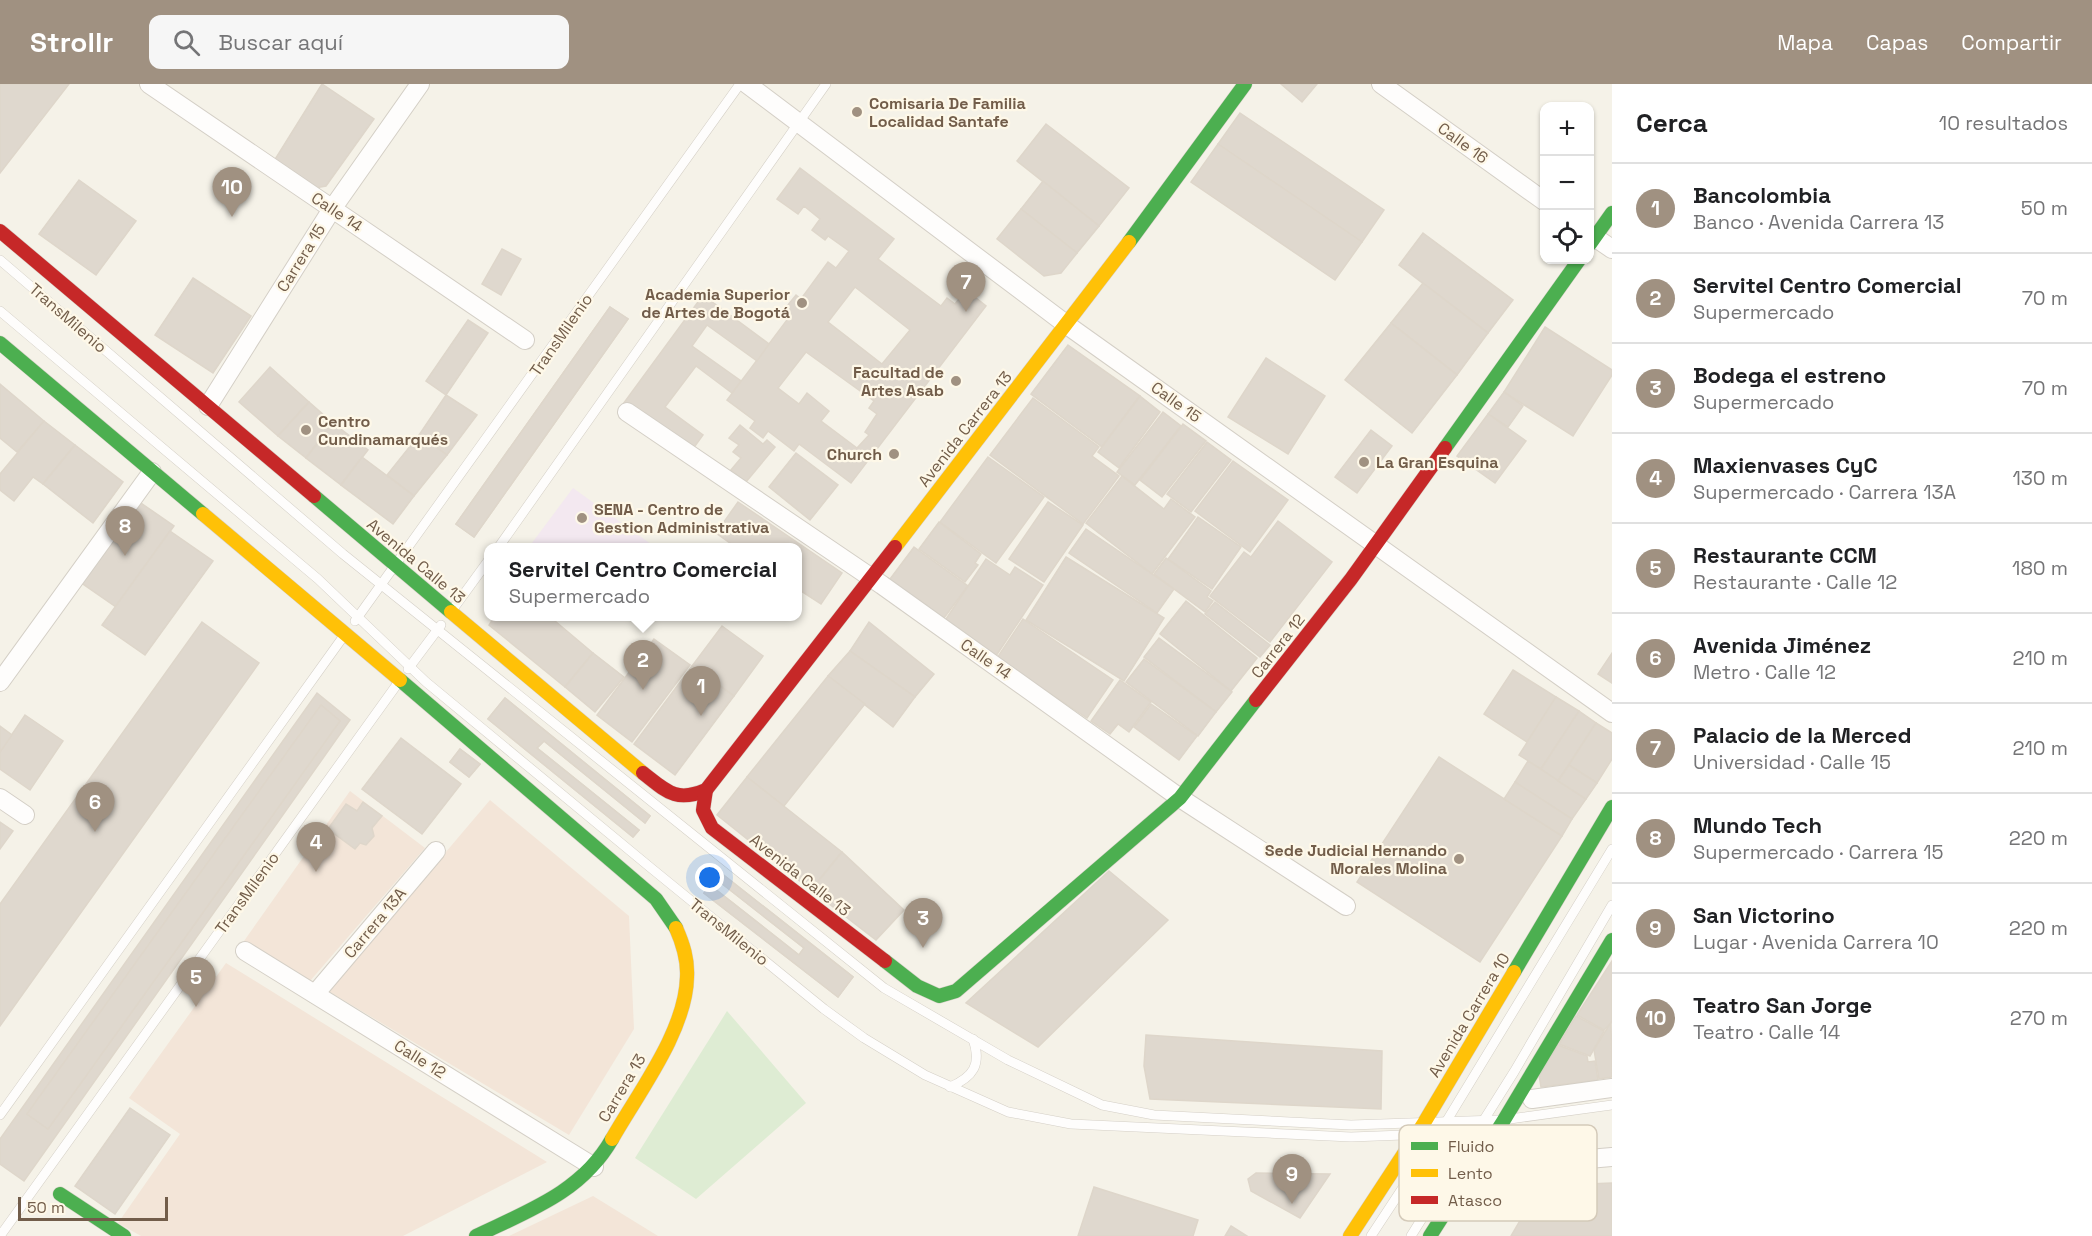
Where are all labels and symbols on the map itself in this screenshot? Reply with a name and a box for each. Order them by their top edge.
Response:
place label: Comisaria De Familia Localidad Santafe [869,93,1026,132]
marker: Comisaria De Familia Localidad Santafe [850,105,864,119]
street label: Calle 16 [1434,118,1492,168]
pin: 10 [212,168,252,217]
street label: Calle 14 [307,187,367,237]
street label: Carrera 15 [272,220,330,296]
pin: 7 [946,262,986,312]
street label: TransMilenio [25,279,111,357]
place label: Academia Superior de Artes de Bogotá [641,284,790,323]
street label: TransMilenio [525,290,597,380]
marker: Academia Superior de Artes de Bogotá [795,296,809,310]
place label: Facultad de Artes Asab [853,362,944,401]
street label: Avenida Carrera 13 [913,367,1017,491]
marker: Facultad de Artes Asab [949,374,963,388]
street label: Calle 15 [1147,377,1205,427]
place label: Centro Cundinamarqués [318,411,448,450]
marker: Centro Cundinamarqués [299,423,313,437]
place label: Church [827,444,882,465]
marker: Church [887,447,901,461]
place label: La Gran Esquina [1376,452,1499,473]
marker: La Gran Esquina [1357,455,1371,469]
place label: SENA - Centro de Gestion Administrativa [594,499,769,538]
pin: 8 [106,506,144,556]
marker: SENA - Centro de Gestion Administrativa [575,511,589,525]
street label: Avenida Calle 13 [362,514,470,608]
street label: Carrera 12 [1246,610,1310,682]
street label: Calle 14 [956,634,1016,684]
pin: 2 [624,640,662,690]
pin: 1 [682,666,720,716]
pin: 6 [76,782,115,832]
pin: 4 [296,822,336,872]
street label: Avenida Calle 13 [745,829,855,921]
place label: Sede Judicial Hernando Morales Molina [1265,840,1447,879]
street label: TransMilenio [210,848,284,938]
marker: Sede Judicial Hernando Morales Molina [1452,852,1466,866]
your location [695,863,724,892]
street label: Carrera 13A [339,883,411,963]
street label: TransMilenio [685,894,773,970]
pin: 3 [904,898,942,948]
street label: Avenida Carrera 10 [1424,949,1514,1081]
pin: 5 [176,958,216,1007]
street label: Calle 12 [390,1035,450,1083]
street label: Carrera 13 [593,1050,651,1126]
legend [1399,1125,1597,1221]
text: Fluido [1448,1136,1494,1157]
pin: 9 [1272,1154,1312,1204]
text: Lento [1448,1163,1493,1184]
text: Atasco [1448,1190,1502,1211]
scale bar [18,1194,168,1222]

